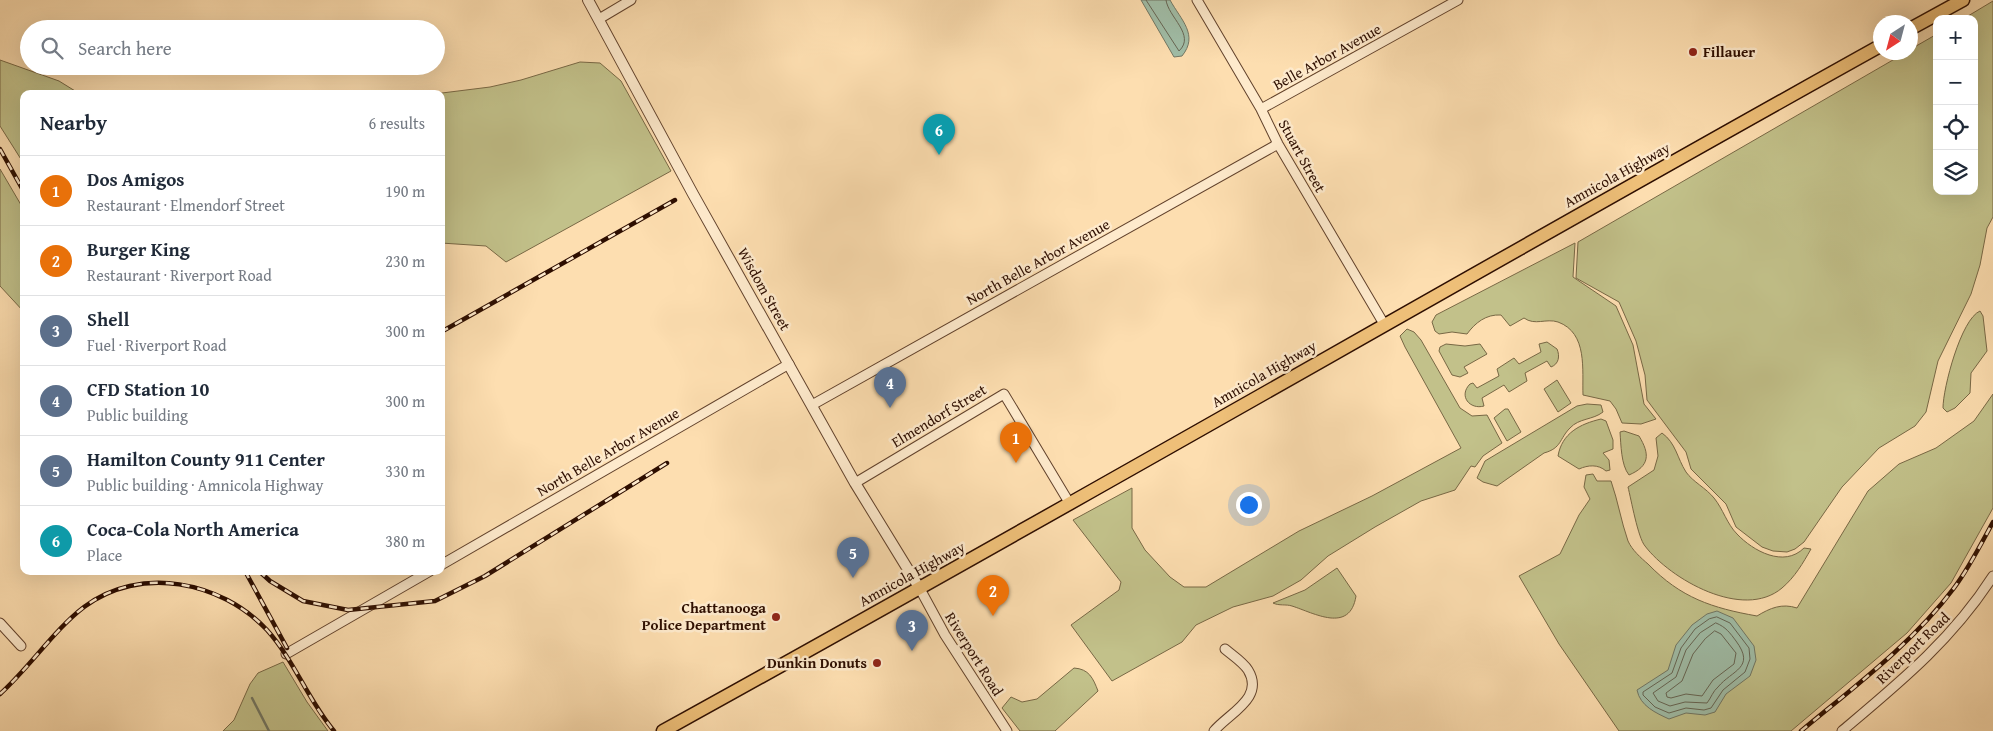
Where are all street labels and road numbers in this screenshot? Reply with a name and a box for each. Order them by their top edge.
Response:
street label: Belle Arbor Avenue [1269,18,1385,95]
street label: Stuart Street [1274,115,1331,197]
street label: Amnicola Highway [1560,137,1674,212]
street label: North Belle Arbor Avenue [962,213,1113,310]
street label: Wisdom Street [733,243,796,335]
street label: Amnicola Highway [1207,335,1321,412]
street label: Elmendorf Street [887,379,991,452]
street label: North Belle Arbor Avenue [533,402,683,501]
street label: Amnicola Highway [855,536,969,611]
street label: Riverport Road [1871,607,1954,688]
street label: Riverport Road [940,608,1009,700]

